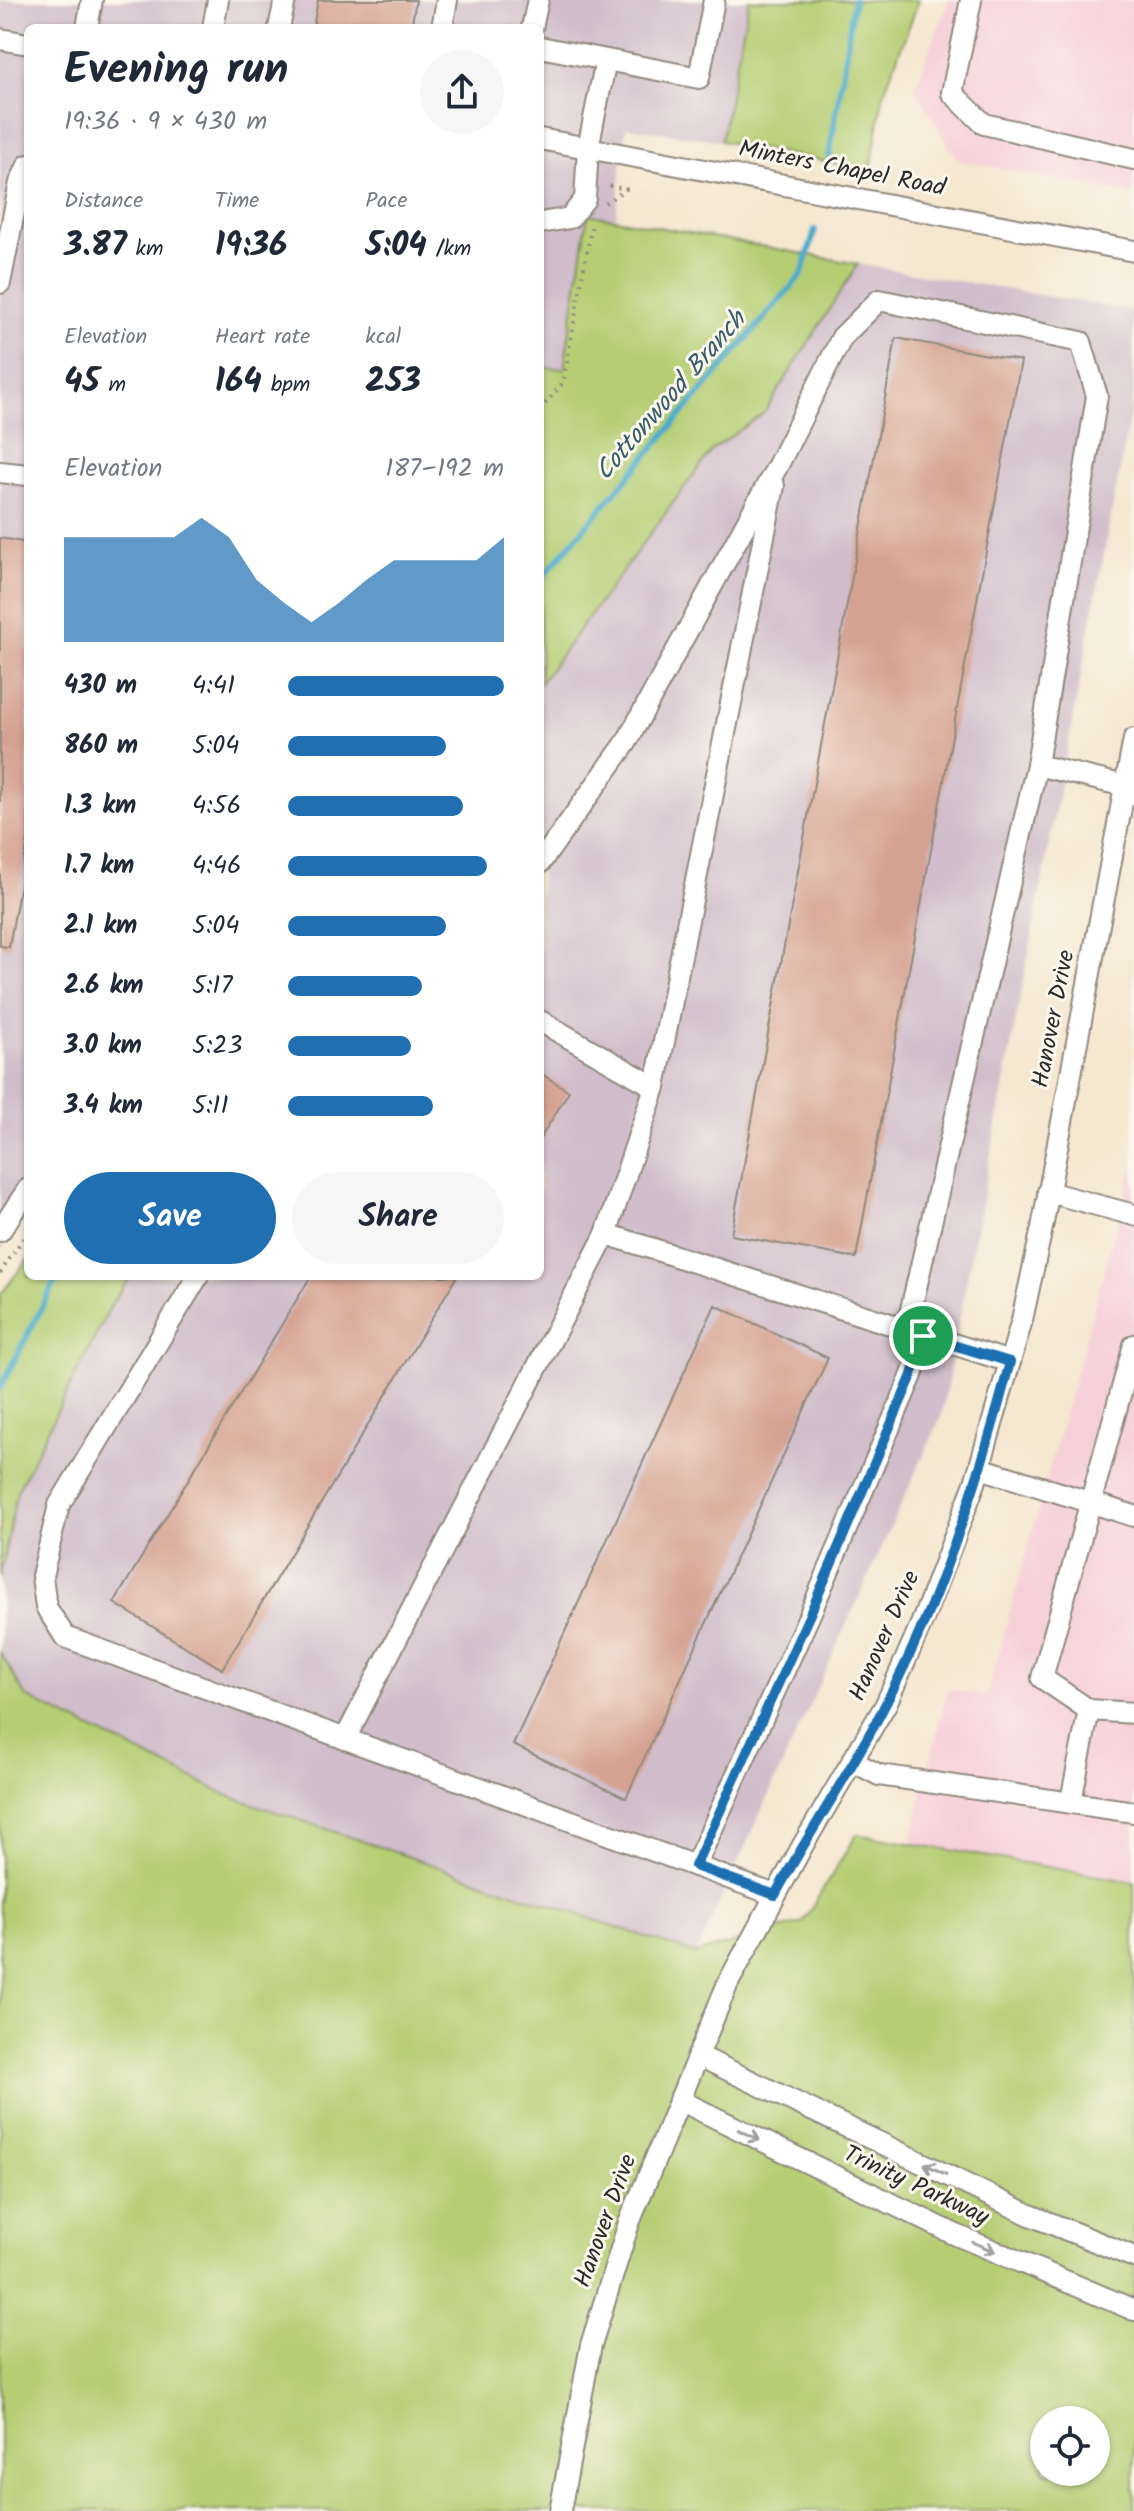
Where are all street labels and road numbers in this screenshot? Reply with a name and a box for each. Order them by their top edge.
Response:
street label: Minters Chapel Road [735,130,950,208]
street label: Hanover Drive [1022,947,1086,1091]
street label: Hanover Drive [839,1564,931,1708]
street label: Trinity Parkway [836,2135,996,2237]
street label: Hanover Drive [564,2149,648,2293]

